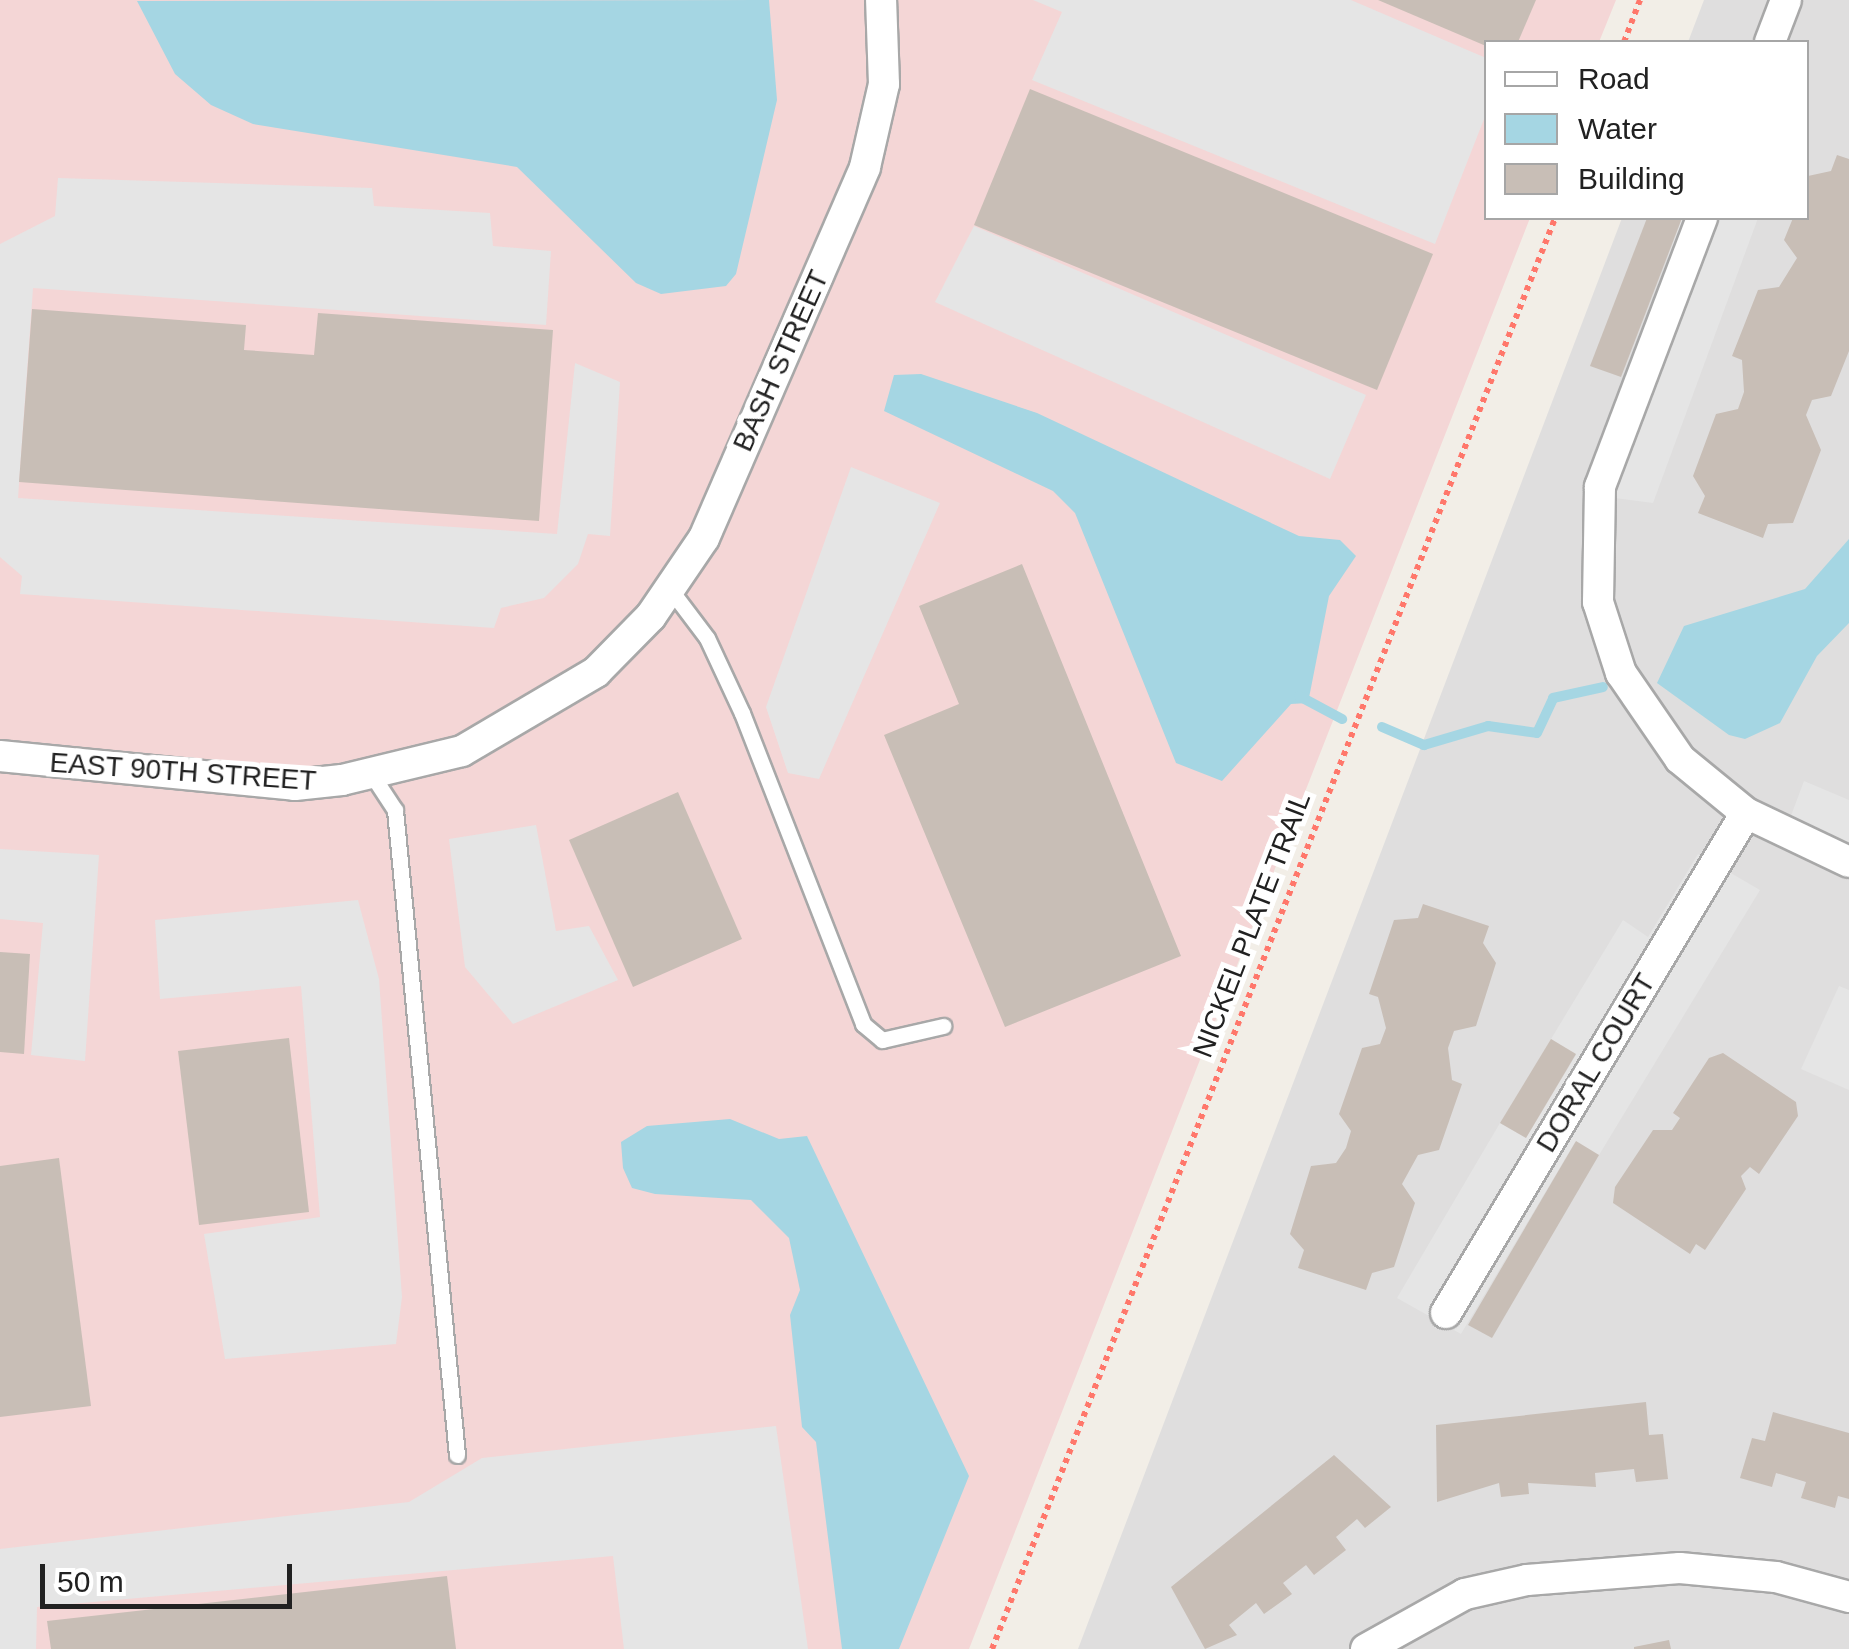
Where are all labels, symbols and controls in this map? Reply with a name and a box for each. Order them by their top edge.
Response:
legend [1484,40,1809,220]
text: Road [1578,62,1650,95]
text: Water [1578,112,1657,145]
text: Building [1578,162,1685,195]
street label: BASH STREET [726,265,836,457]
street label: EAST 90TH STREET [48,746,318,798]
street label: NICKEL PLATE TRAIL [1186,787,1318,1063]
street label: DORAL COURT [1529,967,1663,1159]
scale bar [45,1544,298,1606]
text: 50 m [57,1565,124,1598]

